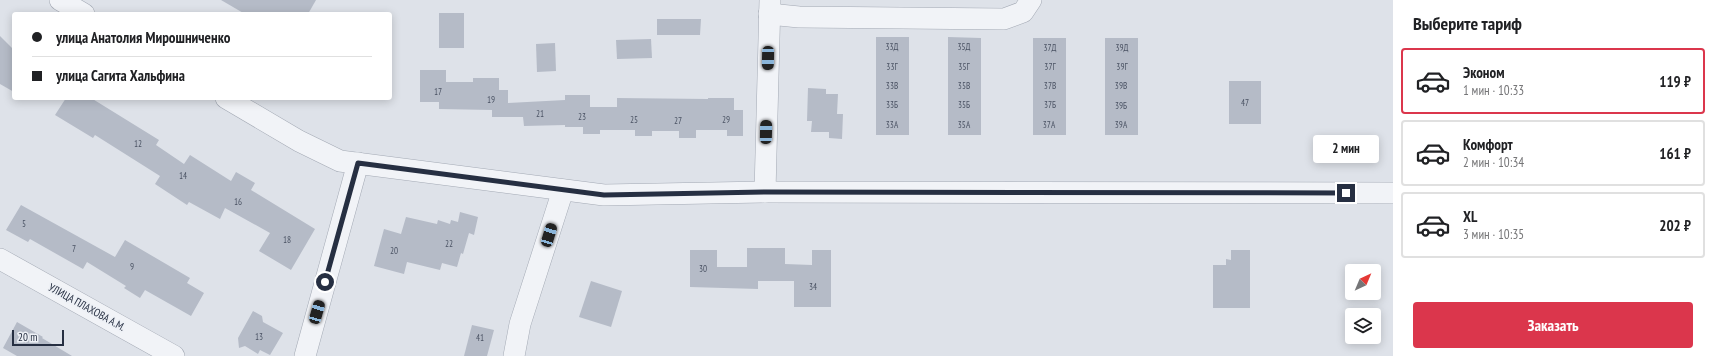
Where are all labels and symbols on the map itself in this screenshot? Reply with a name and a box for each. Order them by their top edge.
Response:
house number: 33Д [886,41,899,52]
house number: 35Д [958,41,971,52]
house number: 37Д [1044,42,1057,53]
house number: 39Д [1116,42,1129,53]
car [762,46,774,70]
house number: 33Г [886,61,898,72]
house number: 35Г [958,61,970,72]
house number: 37Г [1044,61,1056,72]
house number: 39Г [1116,61,1128,72]
house number: 33В [886,80,898,91]
house number: 35В [958,80,970,91]
house number: 37В [1044,80,1056,91]
house number: 39В [1115,80,1127,91]
house number: 17 [434,86,442,97]
house number: 19 [487,94,495,105]
house number: 47 [1241,97,1249,108]
house number: 33Б [886,99,898,110]
house number: 35Б [958,99,970,110]
house number: 37Б [1044,99,1056,110]
house number: 39Б [1115,100,1127,111]
house number: 21 [536,108,544,119]
house number: 23 [578,111,586,122]
house number: 25 [630,114,638,125]
house number: 29 [722,114,730,125]
house number: 27 [674,115,682,126]
house number: 33А [886,119,899,130]
house number: 35А [958,119,971,130]
house number: 37А [1043,119,1056,130]
house number: 39А [1115,119,1128,130]
car [760,120,772,144]
callout: 2 мин [1313,135,1379,163]
house number: 12 [134,138,142,149]
house number: 14 [179,170,187,181]
route end [1337,184,1355,202]
house number: 16 [234,196,242,207]
house number: 5 [22,218,26,229]
car [540,222,558,248]
house number: 18 [283,234,291,245]
house number: 22 [445,238,453,249]
house number: 7 [72,243,76,254]
house number: 20 [390,245,398,256]
house number: 9 [130,261,134,272]
house number: 30 [699,263,707,274]
north arrow [1345,264,1381,300]
route start [316,273,334,291]
street label: УЛИЦА ПЛАХОВА А.М. [46,280,128,334]
house number: 34 [809,281,817,292]
car [308,299,326,325]
scale bar [12,328,64,347]
house number: 13 [255,331,263,342]
house number: 41 [476,332,484,343]

